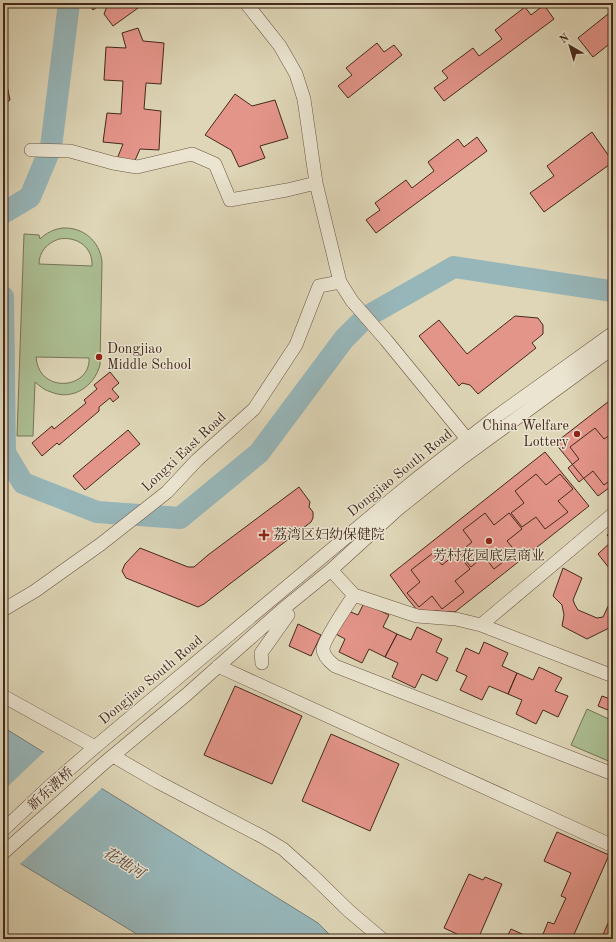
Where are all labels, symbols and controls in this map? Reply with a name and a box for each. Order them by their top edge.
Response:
north arrow [550,26,590,66]
text: N [558,32,572,46]
place label: Dongjiao Middle School [107,342,192,372]
marker: Dongjiao Middle School [94,352,104,362]
street label: Longxi East Road [139,410,229,494]
place label: China Welfare Lottery [482,419,570,449]
street label: Dongjiao South Road [345,427,455,519]
marker: China Welfare Lottery [572,429,582,439]
place label: 荔湾区妇幼保健院 [273,527,385,542]
marker: 荔湾区妇幼保健院 [258,529,270,541]
marker: 芳村花园底层商业 [484,536,494,546]
place label: 芳村花园底层商业 [433,548,545,563]
street label: Dongjiao South Road [97,633,205,727]
street label: 新东漖桥 [25,764,76,813]
water label: 花地河 [100,844,150,884]

